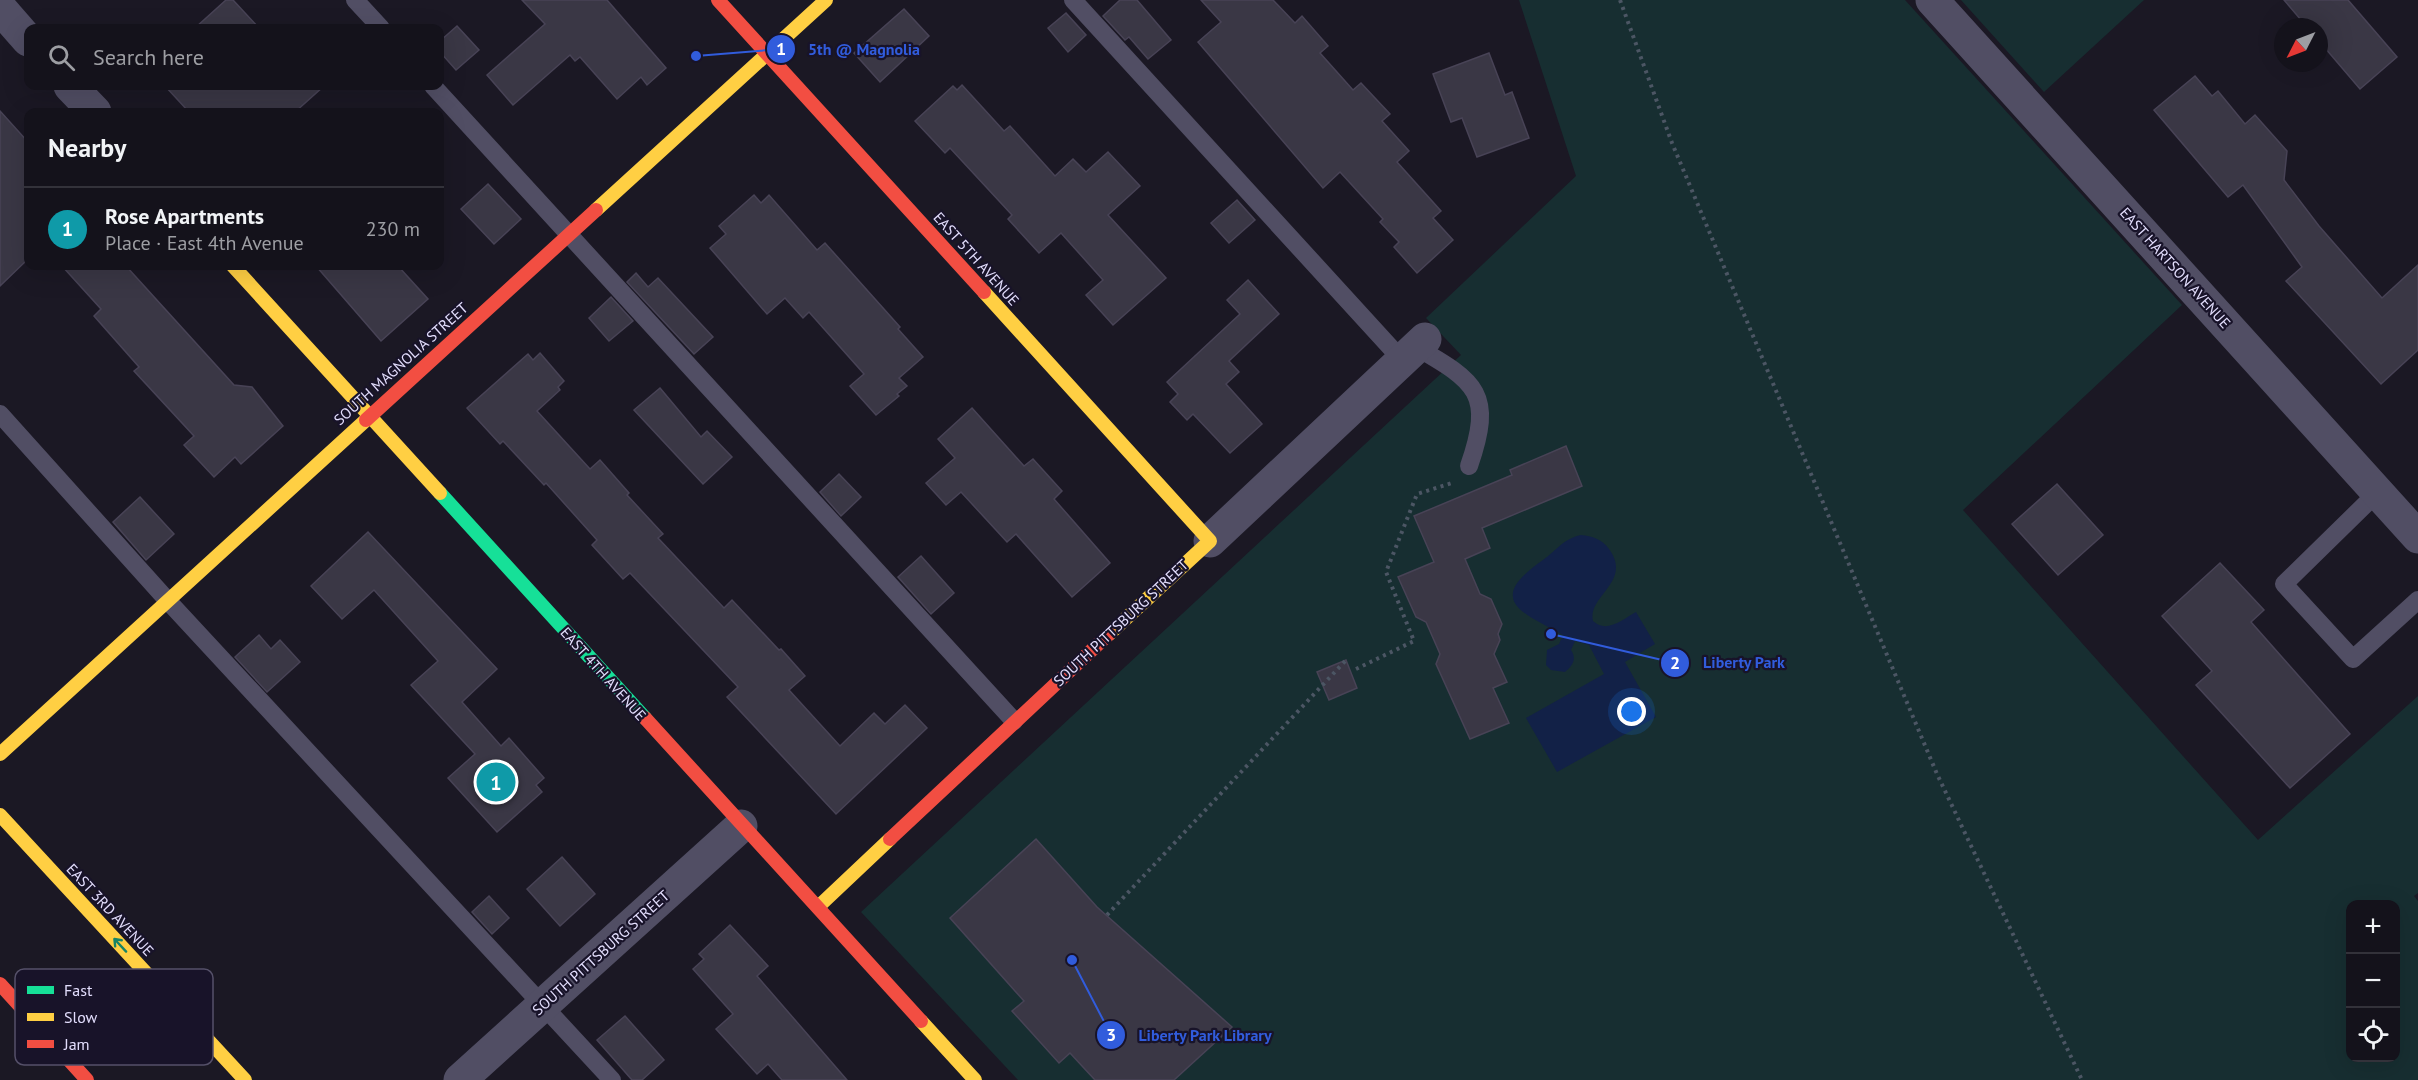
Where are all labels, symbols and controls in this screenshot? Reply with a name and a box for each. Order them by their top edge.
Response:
north arrow [2274,18,2328,72]
search box [24,24,444,90]
callout: 5th @ Magnolia [766,32,932,66]
text: 1 [776,37,786,60]
text: 5th @ Magnolia [808,39,920,59]
icon: search [45,41,78,74]
text: Search here [93,43,204,71]
text: Nearby [48,131,126,164]
text: Rose Apartments [105,202,264,230]
street label: EAST HARTSON AVENUE [2116,203,2235,332]
street label: EAST 5TH AVENUE [929,208,1023,309]
text: 1 [62,216,73,242]
text: 230 m [366,216,420,242]
text: Place · East 4th Avenue [105,230,304,256]
street label: SOUTH MAGNOLIA STREET [330,298,472,429]
street label: SOUTH PITTSBURG STREET [1049,555,1193,690]
street label: EAST 4TH AVENUE [556,623,650,724]
callout: Liberty Park [1660,646,1797,680]
text: 2 [1670,651,1680,674]
text: Liberty Park [1703,652,1785,672]
your location [1617,697,1646,726]
pin: 1 [476,760,516,804]
street label: EAST 3RD AVENUE [63,859,158,960]
street label: SOUTH PITTSBURG STREET [528,886,674,1019]
map controls [2346,900,2400,1062]
button: + [2346,900,2400,954]
one-way arrow [113,937,127,952]
button: − [2346,954,2400,1008]
legend [15,969,213,1065]
text: Fast [64,980,93,1000]
text: Slow [64,1007,98,1027]
button: locate [2346,1008,2400,1062]
callout: Liberty Park Library [1096,1018,1284,1052]
text: 3 [1106,1023,1116,1046]
text: Liberty Park Library [1138,1025,1272,1045]
text: Jam [63,1034,90,1054]

